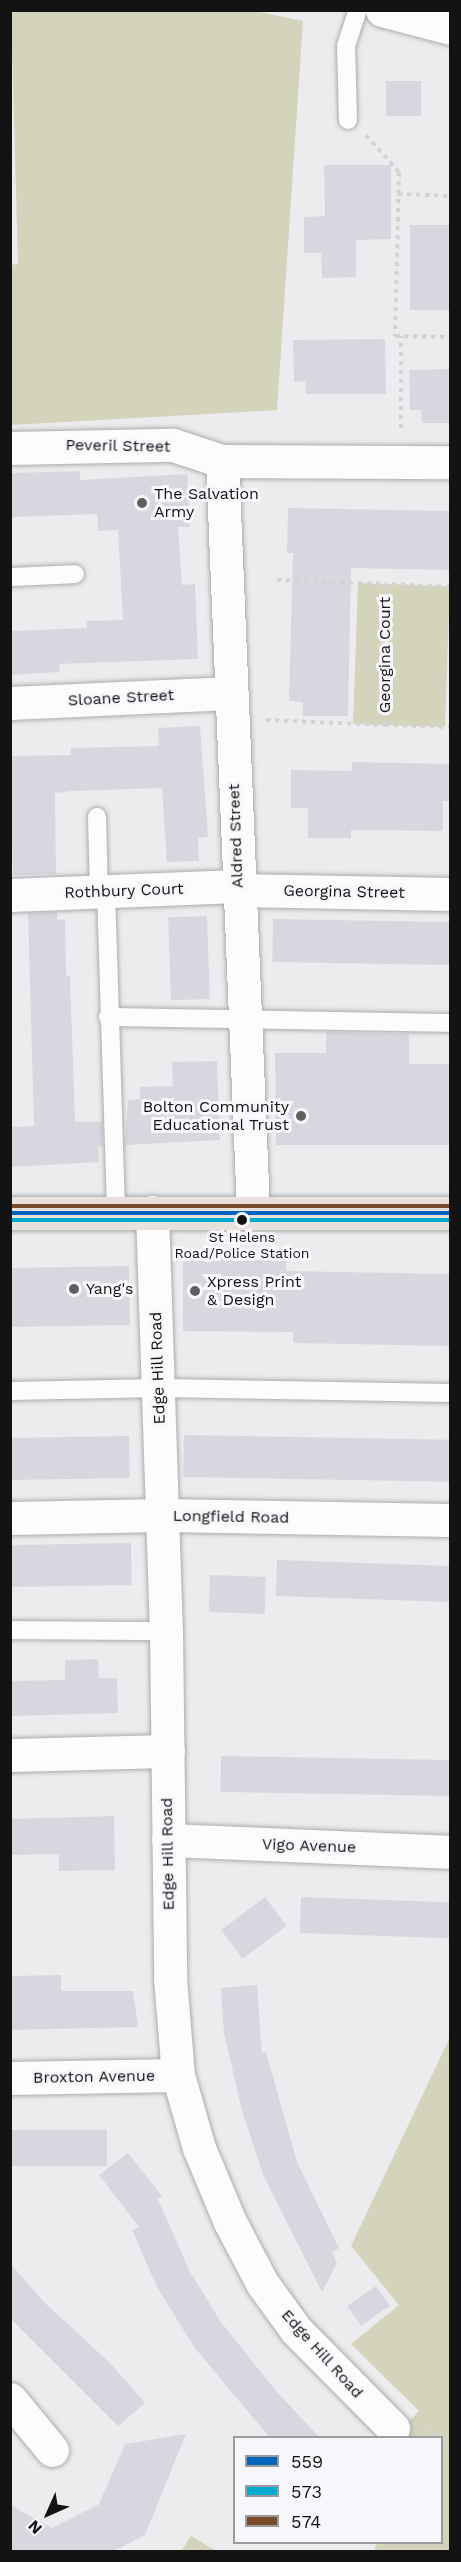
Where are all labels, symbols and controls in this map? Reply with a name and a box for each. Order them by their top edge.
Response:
street label: Peveril Street [65,435,171,457]
place label: The Salvation Army [154,484,259,522]
marker: The Salvation Army [135,496,149,510]
street label: Georgina Court [375,597,395,713]
street label: Sloane Street [67,686,175,710]
street label: Aldred Street [225,783,247,889]
street label: Rothbury Court [64,879,184,903]
street label: Georgina Street [283,881,405,903]
place label: Bolton Community Educational Trust [143,1097,289,1135]
marker: Bolton Community Educational Trust [294,1109,308,1123]
marker: St Helens Road/Police Station [236,1214,248,1226]
place label: St Helens Road/Police Station [175,1229,309,1262]
place label: Xpress Print & Design [207,1272,301,1310]
place label: Yang's [86,1279,133,1299]
marker: Yang's [67,1282,81,1296]
marker: Xpress Print & Design [188,1284,202,1298]
street label: Edge Hill Road [146,1311,170,1425]
street label: Longfield Road [173,1506,289,1528]
street label: Edge Hill Road [157,1797,179,1911]
street label: Vigo Avenue [261,1835,357,1857]
street label: Broxton Avenue [32,2066,156,2088]
street label: Edge Hill Road [277,2305,367,2403]
legend [233,2436,443,2544]
text: 559 [291,2451,323,2472]
text: 573 [291,2481,322,2502]
north arrow [18,2484,78,2544]
text: 574 [291,2511,321,2532]
text: N [24,2516,46,2538]

